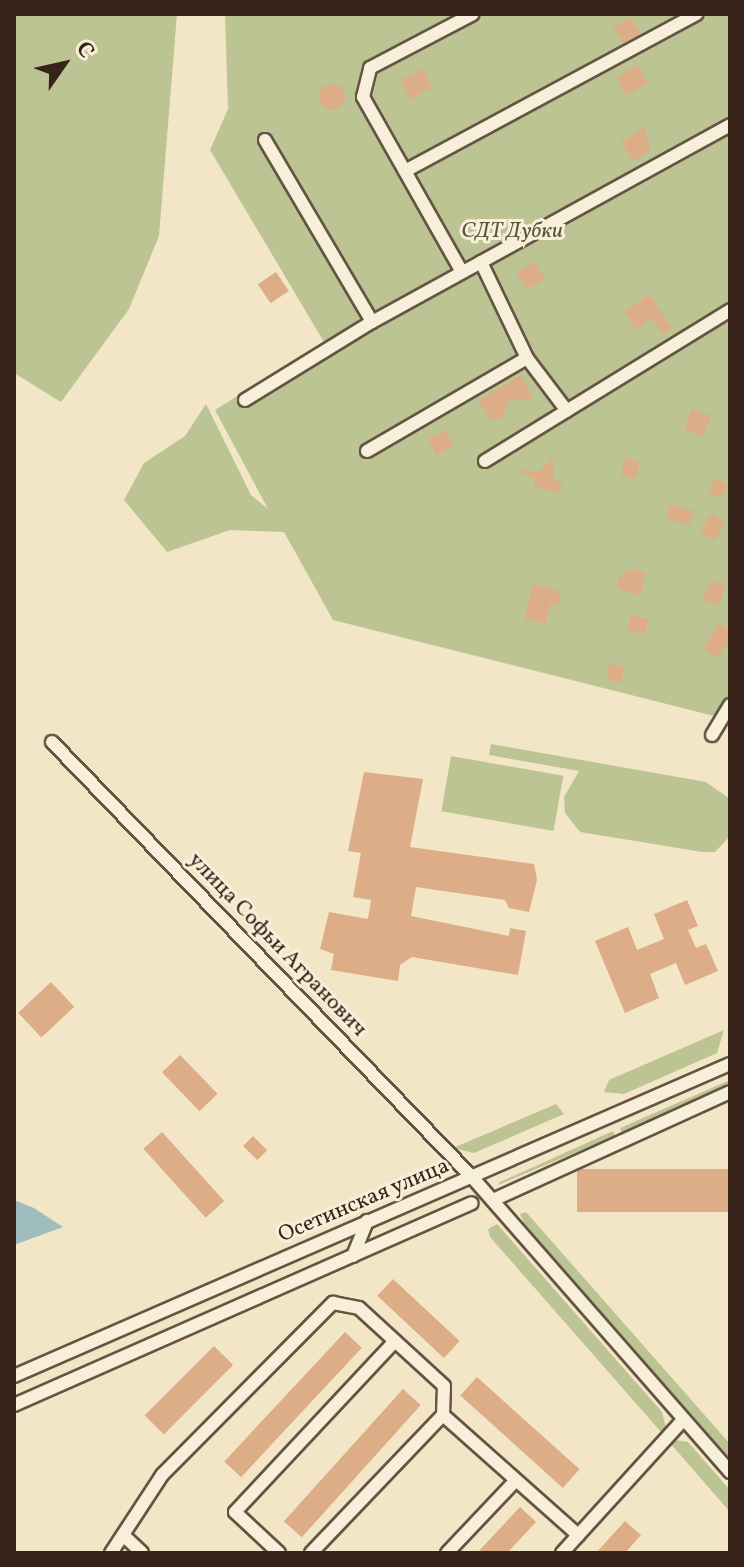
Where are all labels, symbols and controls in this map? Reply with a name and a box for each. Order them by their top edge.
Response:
north arrow [24,24,104,104]
text: С [68,36,101,65]
park label: СДТ Дубки [461,219,563,245]
street label: улица Софьи Агранович [182,847,372,1043]
street label: Осетинская улица [274,1153,454,1249]

